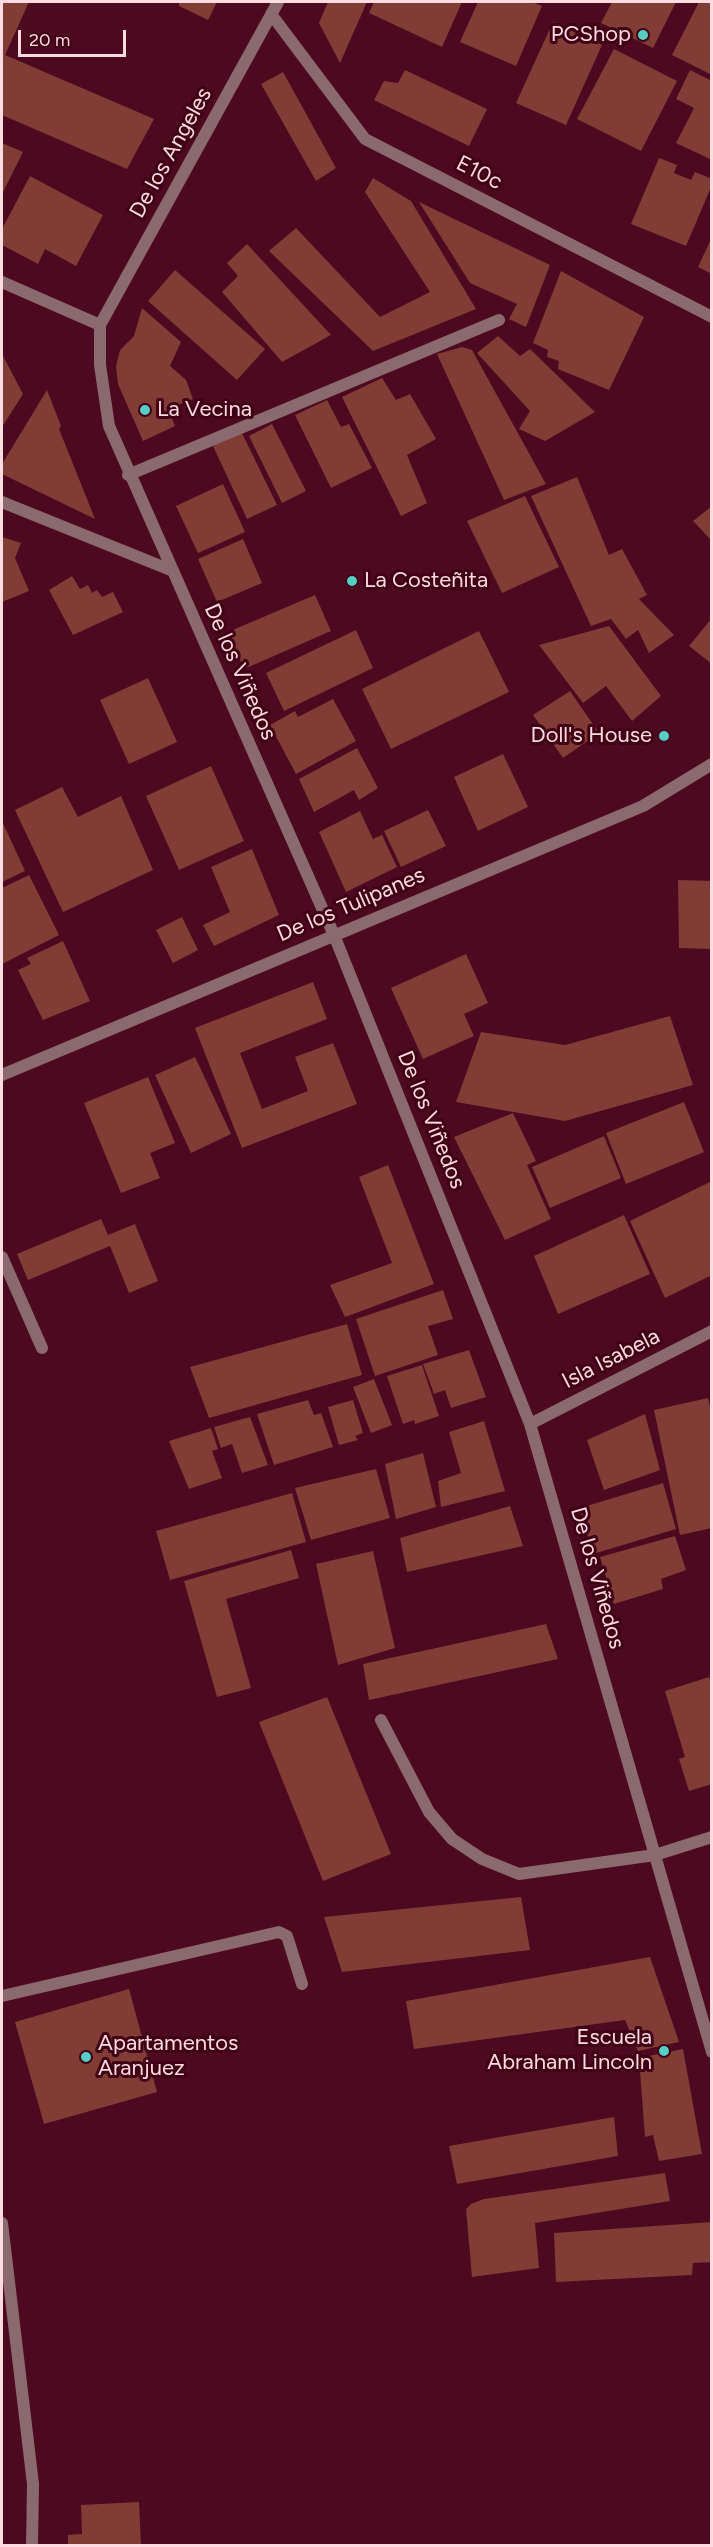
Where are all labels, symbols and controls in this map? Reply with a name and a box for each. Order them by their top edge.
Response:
scale bar [21,18,129,56]
place label: PCShop [551,22,631,48]
marker: PCShop [636,28,650,42]
text: 20 m [29,29,70,51]
street label: De los Angeles [124,83,218,223]
street label: E10c [452,150,506,196]
place label: La Vecina [157,397,252,423]
marker: La Vecina [138,403,152,417]
place label: La Costeñita [364,568,488,594]
marker: La Costeñita [345,574,359,588]
street label: De los Viñedos [198,600,282,744]
place label: Doll's House [531,723,652,749]
marker: Doll's House [657,729,671,743]
street label: De los Tulipanes [273,862,429,948]
street label: De los Viñedos [391,1047,471,1193]
street label: Isla Isabela [558,1323,664,1395]
street label: De los Viñedos [564,1504,630,1652]
place label: Escuela Abraham Lincoln [487,2025,652,2076]
place label: Apartamentos Aranjuez [98,2031,238,2082]
marker: Escuela Abraham Lincoln [657,2044,671,2058]
marker: Apartamentos Aranjuez [79,2050,93,2064]

